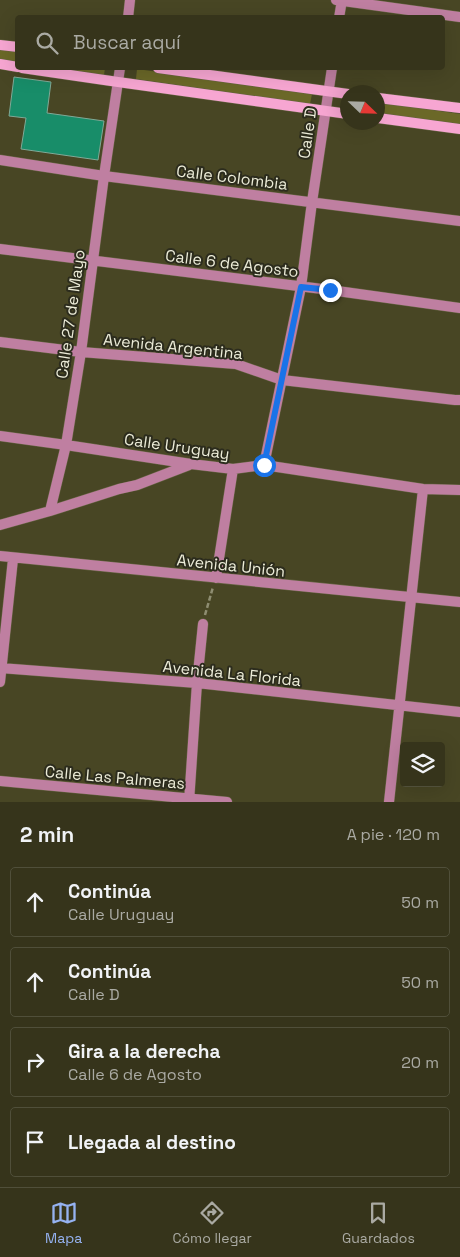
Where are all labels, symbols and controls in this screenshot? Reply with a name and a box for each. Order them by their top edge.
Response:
search box [15,15,445,70]
icon: search [33,29,61,57]
text: Buscar aquí [73,30,181,55]
north arrow [340,85,385,130]
street label: Calle D [294,106,321,160]
street label: Calle Colombia [175,160,289,195]
street label: Calle 6 de Agosto [164,245,300,282]
street label: Calle 27 de Mayo [51,248,90,380]
route end [319,279,342,302]
street label: Avenida Argentina [102,329,244,364]
street label: Calle Uruguay [123,429,231,464]
route start [253,454,276,477]
street label: Avenida Unión [176,549,286,582]
street label: Avenida La Florida [162,656,302,691]
map controls [400,742,445,787]
button: layers [400,742,445,787]
street label: Calle Las Palmeras [44,761,186,794]
text: 2 min [20,821,74,848]
text: A pie · 120 m [347,824,440,845]
text: Continúa [68,879,151,904]
icon: ahead [21,888,49,916]
text: 50 m [401,892,439,913]
text: Calle Uruguay [68,904,174,925]
text: Continúa [68,959,151,984]
icon: ahead [21,968,49,996]
text: 50 m [401,972,439,993]
text: Calle D [68,984,120,1005]
text: Gira a la derecha [68,1039,220,1064]
icon: right [21,1048,49,1076]
text: 20 m [401,1052,439,1073]
text: Calle 6 de Agosto [68,1064,202,1085]
icon: arrive [21,1128,49,1156]
text: Llegada al destino [68,1130,236,1155]
tab: Mapa [45,1199,82,1247]
tab: Cómo llegar [172,1199,252,1247]
tab: Guardados [342,1199,415,1247]

